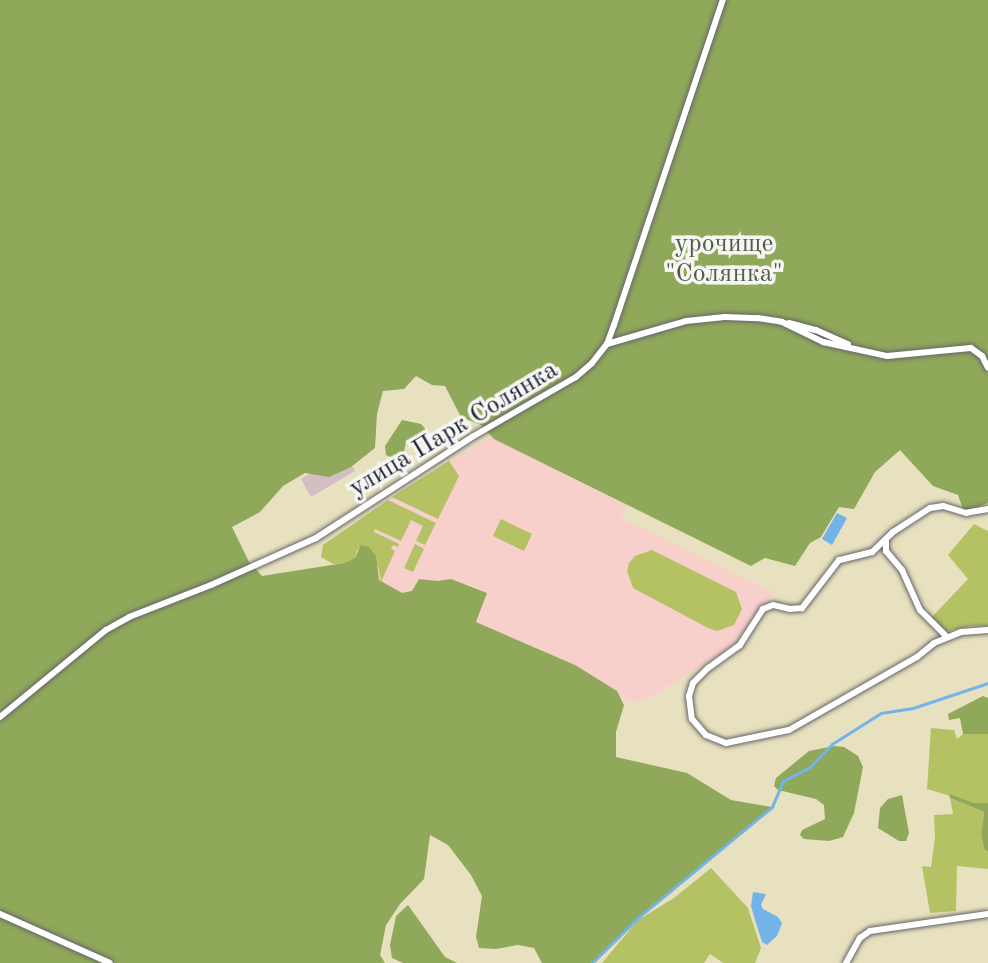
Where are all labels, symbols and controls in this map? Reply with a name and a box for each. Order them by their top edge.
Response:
park label: урочище "Солянка" [665,229,783,290]
street label: улица Парк Солянка [344,355,564,505]

